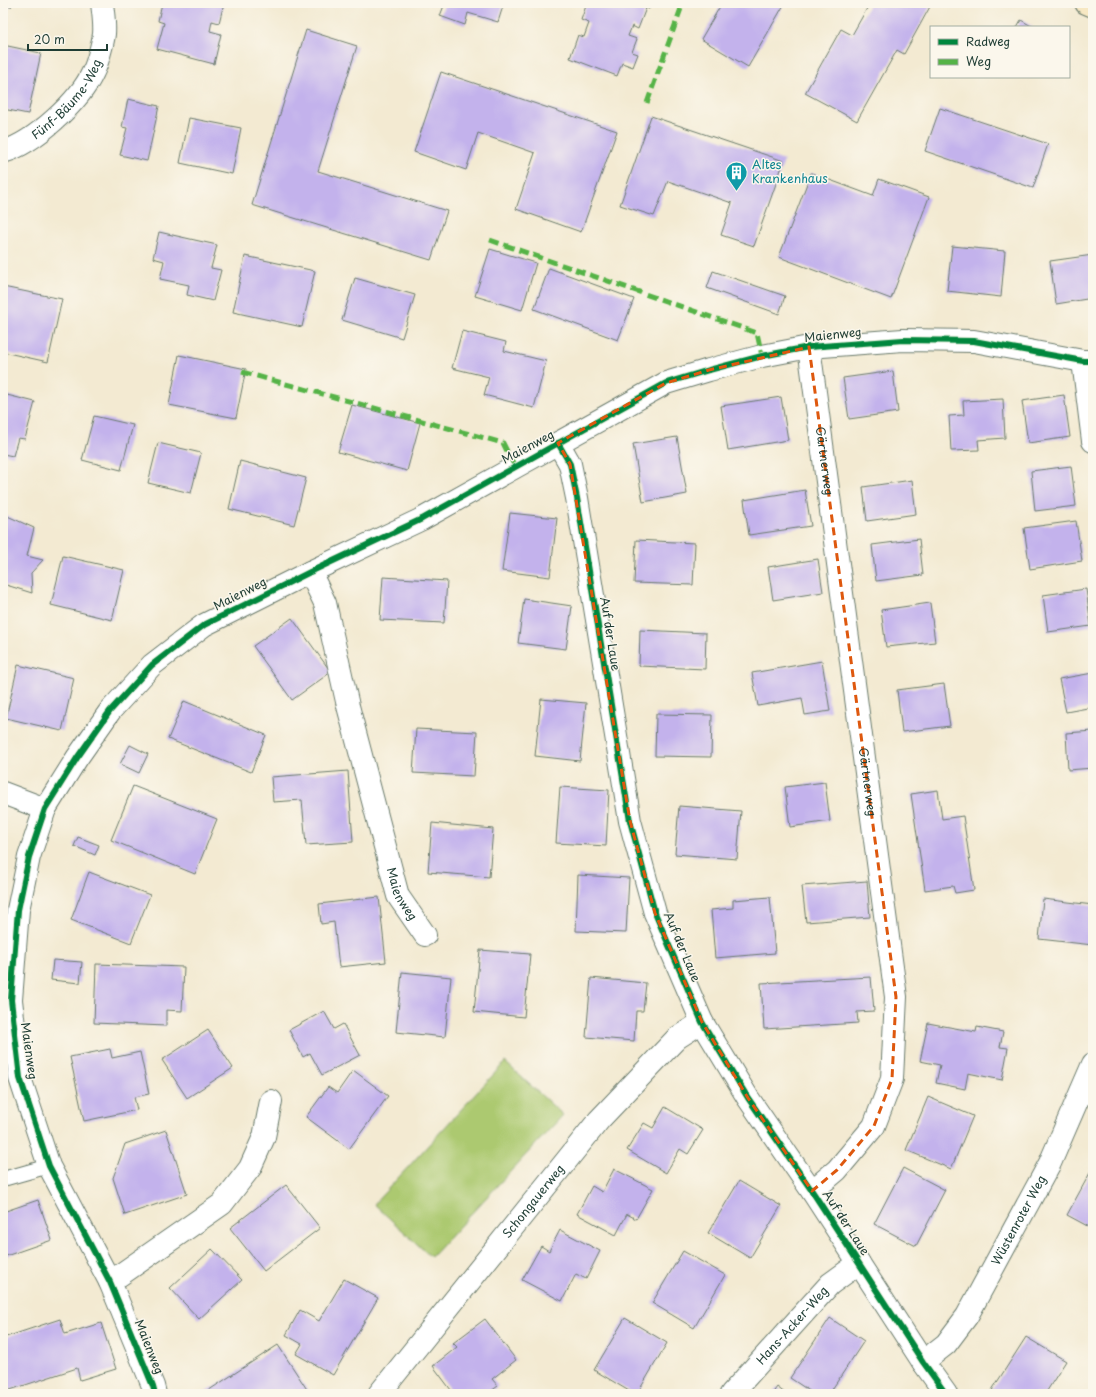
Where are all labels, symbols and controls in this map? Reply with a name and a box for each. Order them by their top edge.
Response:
scale bar [28,26,107,52]
legend [930,26,1070,78]
text: 20 m [34,30,65,48]
text: Radweg [966,32,1010,50]
text: Weg [966,52,991,70]
street label: Fünf-Bäume-Weg [27,57,105,143]
place label: Altes Krankenhaus [752,155,828,187]
building icon: Altes Krankenhaus [723,159,749,192]
street label: Maienweg [803,322,862,346]
street label: Maienweg [498,425,557,468]
street label: Gärtnerweg [812,425,839,496]
street label: Maienweg [210,572,269,614]
street label: Auf der Laue [596,596,626,672]
street label: Gärtnerweg [855,746,882,818]
street label: Maienweg [383,865,422,924]
street label: Auf der Laue [660,909,706,985]
street label: Maienweg [17,1021,43,1081]
street label: Schongauerweg [498,1160,568,1242]
street label: Wüstenroter Weg [986,1172,1050,1268]
street label: Auf der Laue [819,1186,875,1259]
street label: Hans-Acker-Weg [752,1282,832,1368]
street label: Maienweg [131,1317,169,1377]

